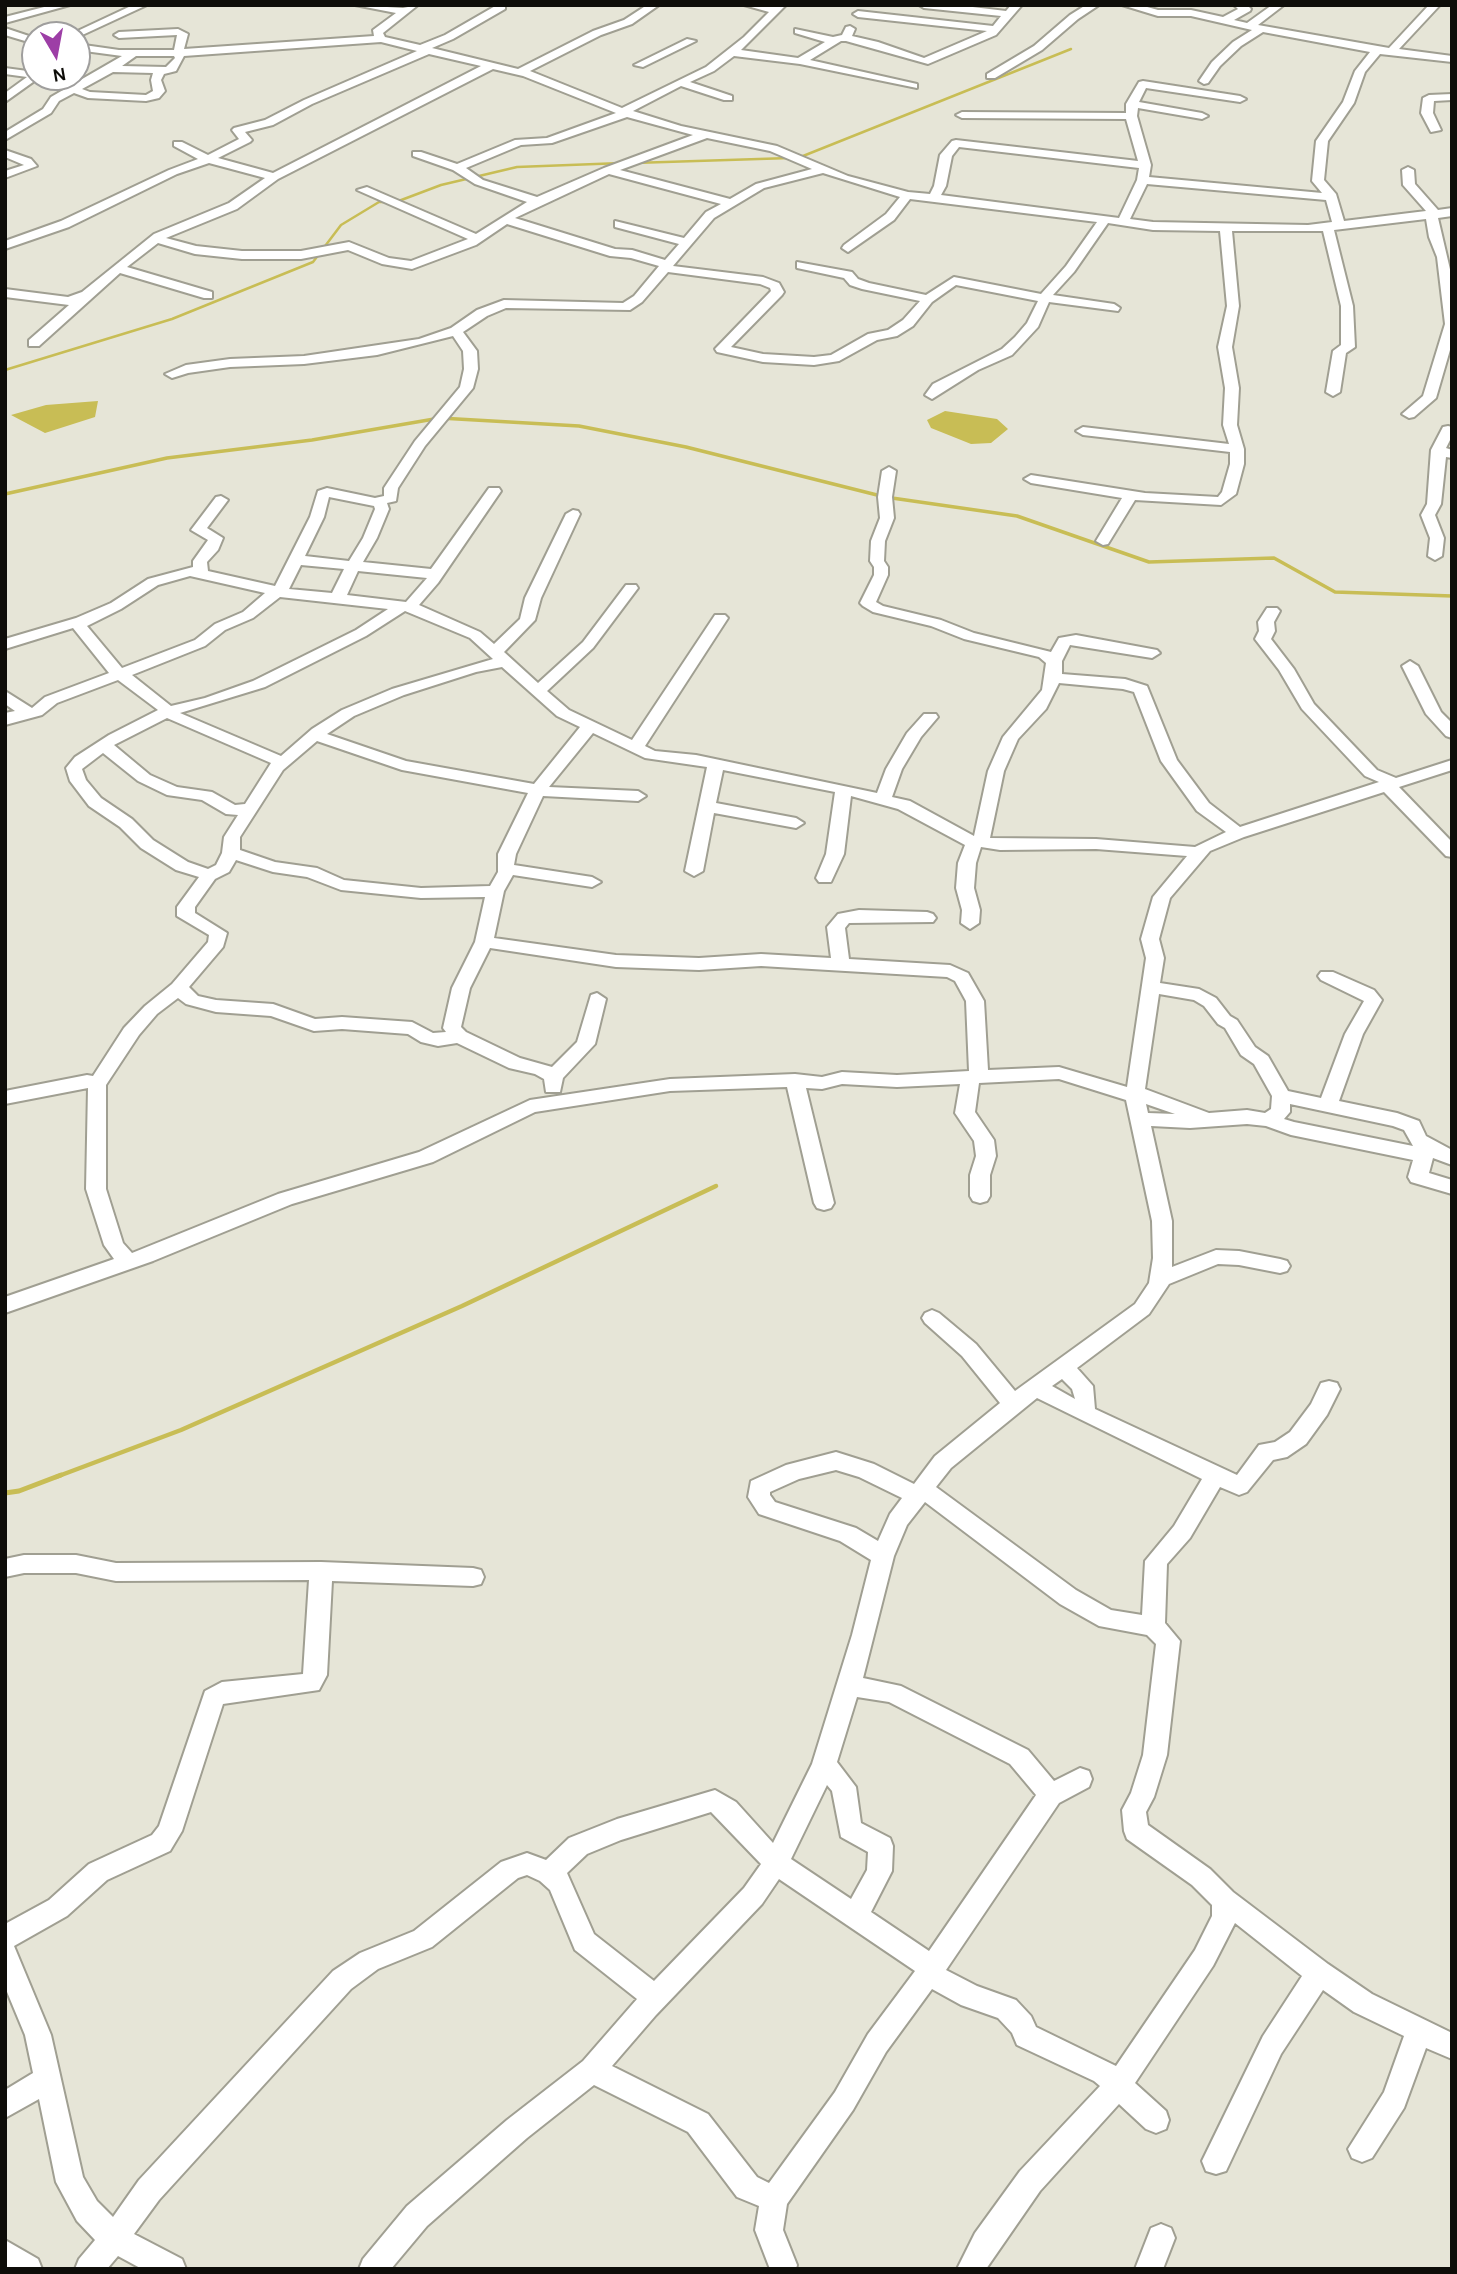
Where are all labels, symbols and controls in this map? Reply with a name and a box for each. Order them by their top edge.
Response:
north arrow [21,21,91,91]
text: N [51,63,68,87]

